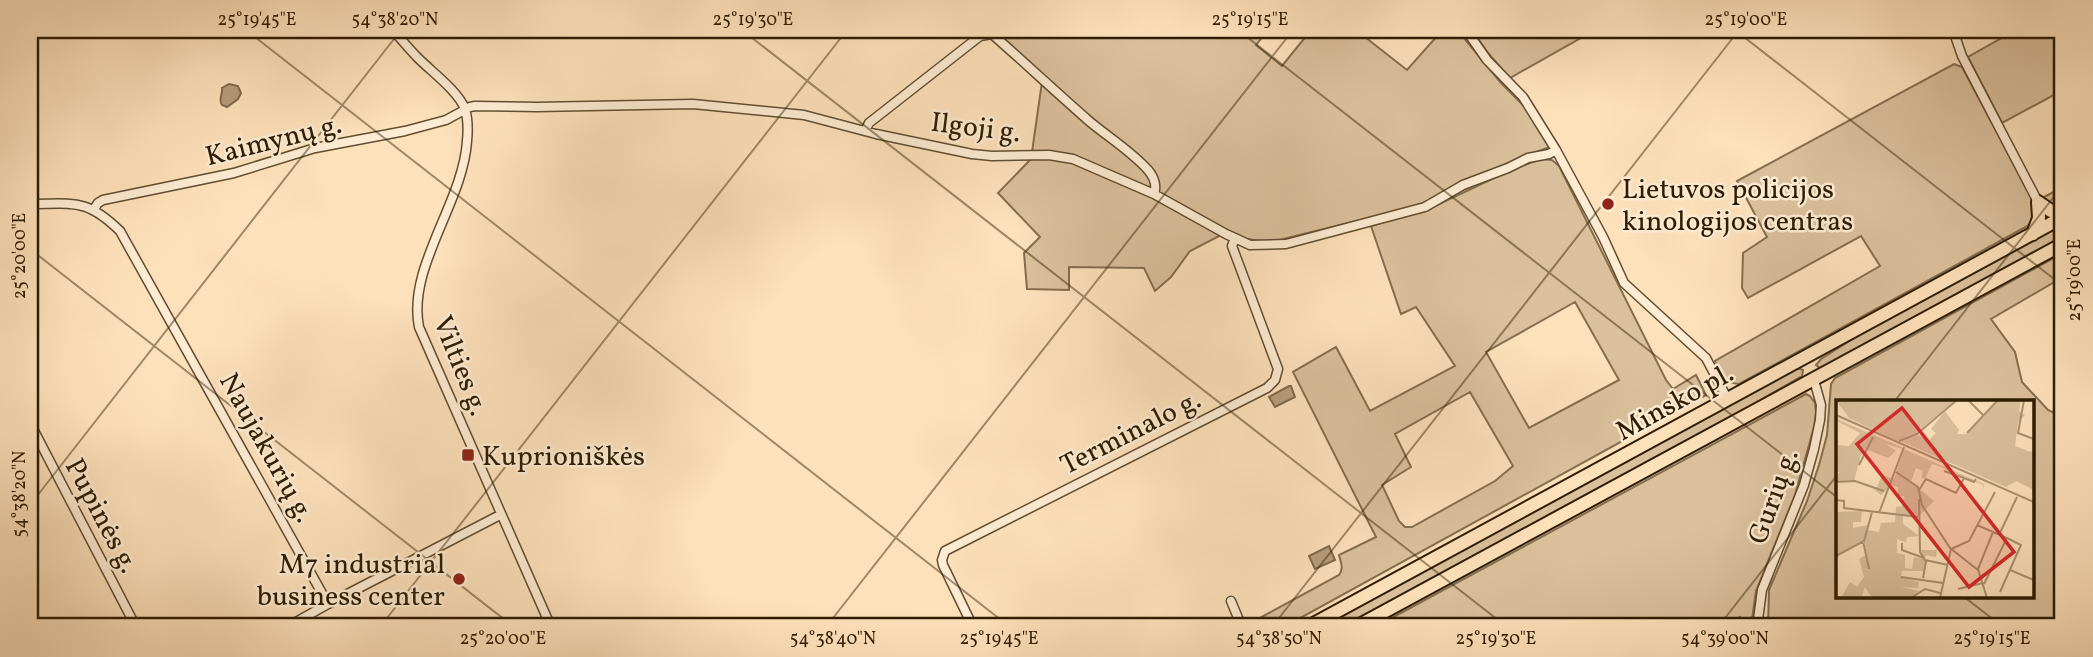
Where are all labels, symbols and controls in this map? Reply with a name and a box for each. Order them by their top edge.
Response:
text: 25°19'45"E [217,8,297,33]
text: 54°38'20"N [352,8,438,33]
text: 25°19'30"E [713,8,794,33]
text: 25°19'15"E [1211,8,1289,33]
text: 25°19'00"E [1705,8,1788,33]
street label: Ilgoji g. [928,104,1023,153]
street label: Kaimynų g. [201,106,346,177]
place label: Lietuvos policijos kinologijos centras [1622,171,1853,242]
marker: Lietuvos policijos kinologijos centras [1600,196,1616,212]
text: 25°20'00"E [8,212,33,299]
text: 25°19'00"E [2063,238,2088,321]
street label: Vilties g. [422,310,497,422]
street label: Minsko pl. [1609,355,1741,452]
street label: Naujakurių g. [209,366,323,530]
street label: Terminalo g. [1054,381,1208,485]
inset map [1836,400,2034,598]
place label: Kuprioniškės [482,438,645,477]
street label: Gurių g. [1739,444,1810,550]
marker: Kuprioniškės [460,447,476,463]
text: 54°38'20"N [8,451,33,537]
street label: Pupinės g. [54,452,147,581]
place label: M7 industrial business center [257,546,445,617]
marker: M7 industrial business center [451,571,467,587]
text: 25°20'00"E [460,627,547,652]
text: 54°38'40"N [790,627,876,652]
text: 25°19'45"E [959,627,1039,652]
text: 54°38'50"N [1236,627,1322,652]
text: 25°19'30"E [1456,627,1537,652]
text: 54°39'00"N [1681,627,1769,652]
text: 25°19'15"E [1953,627,2031,652]

